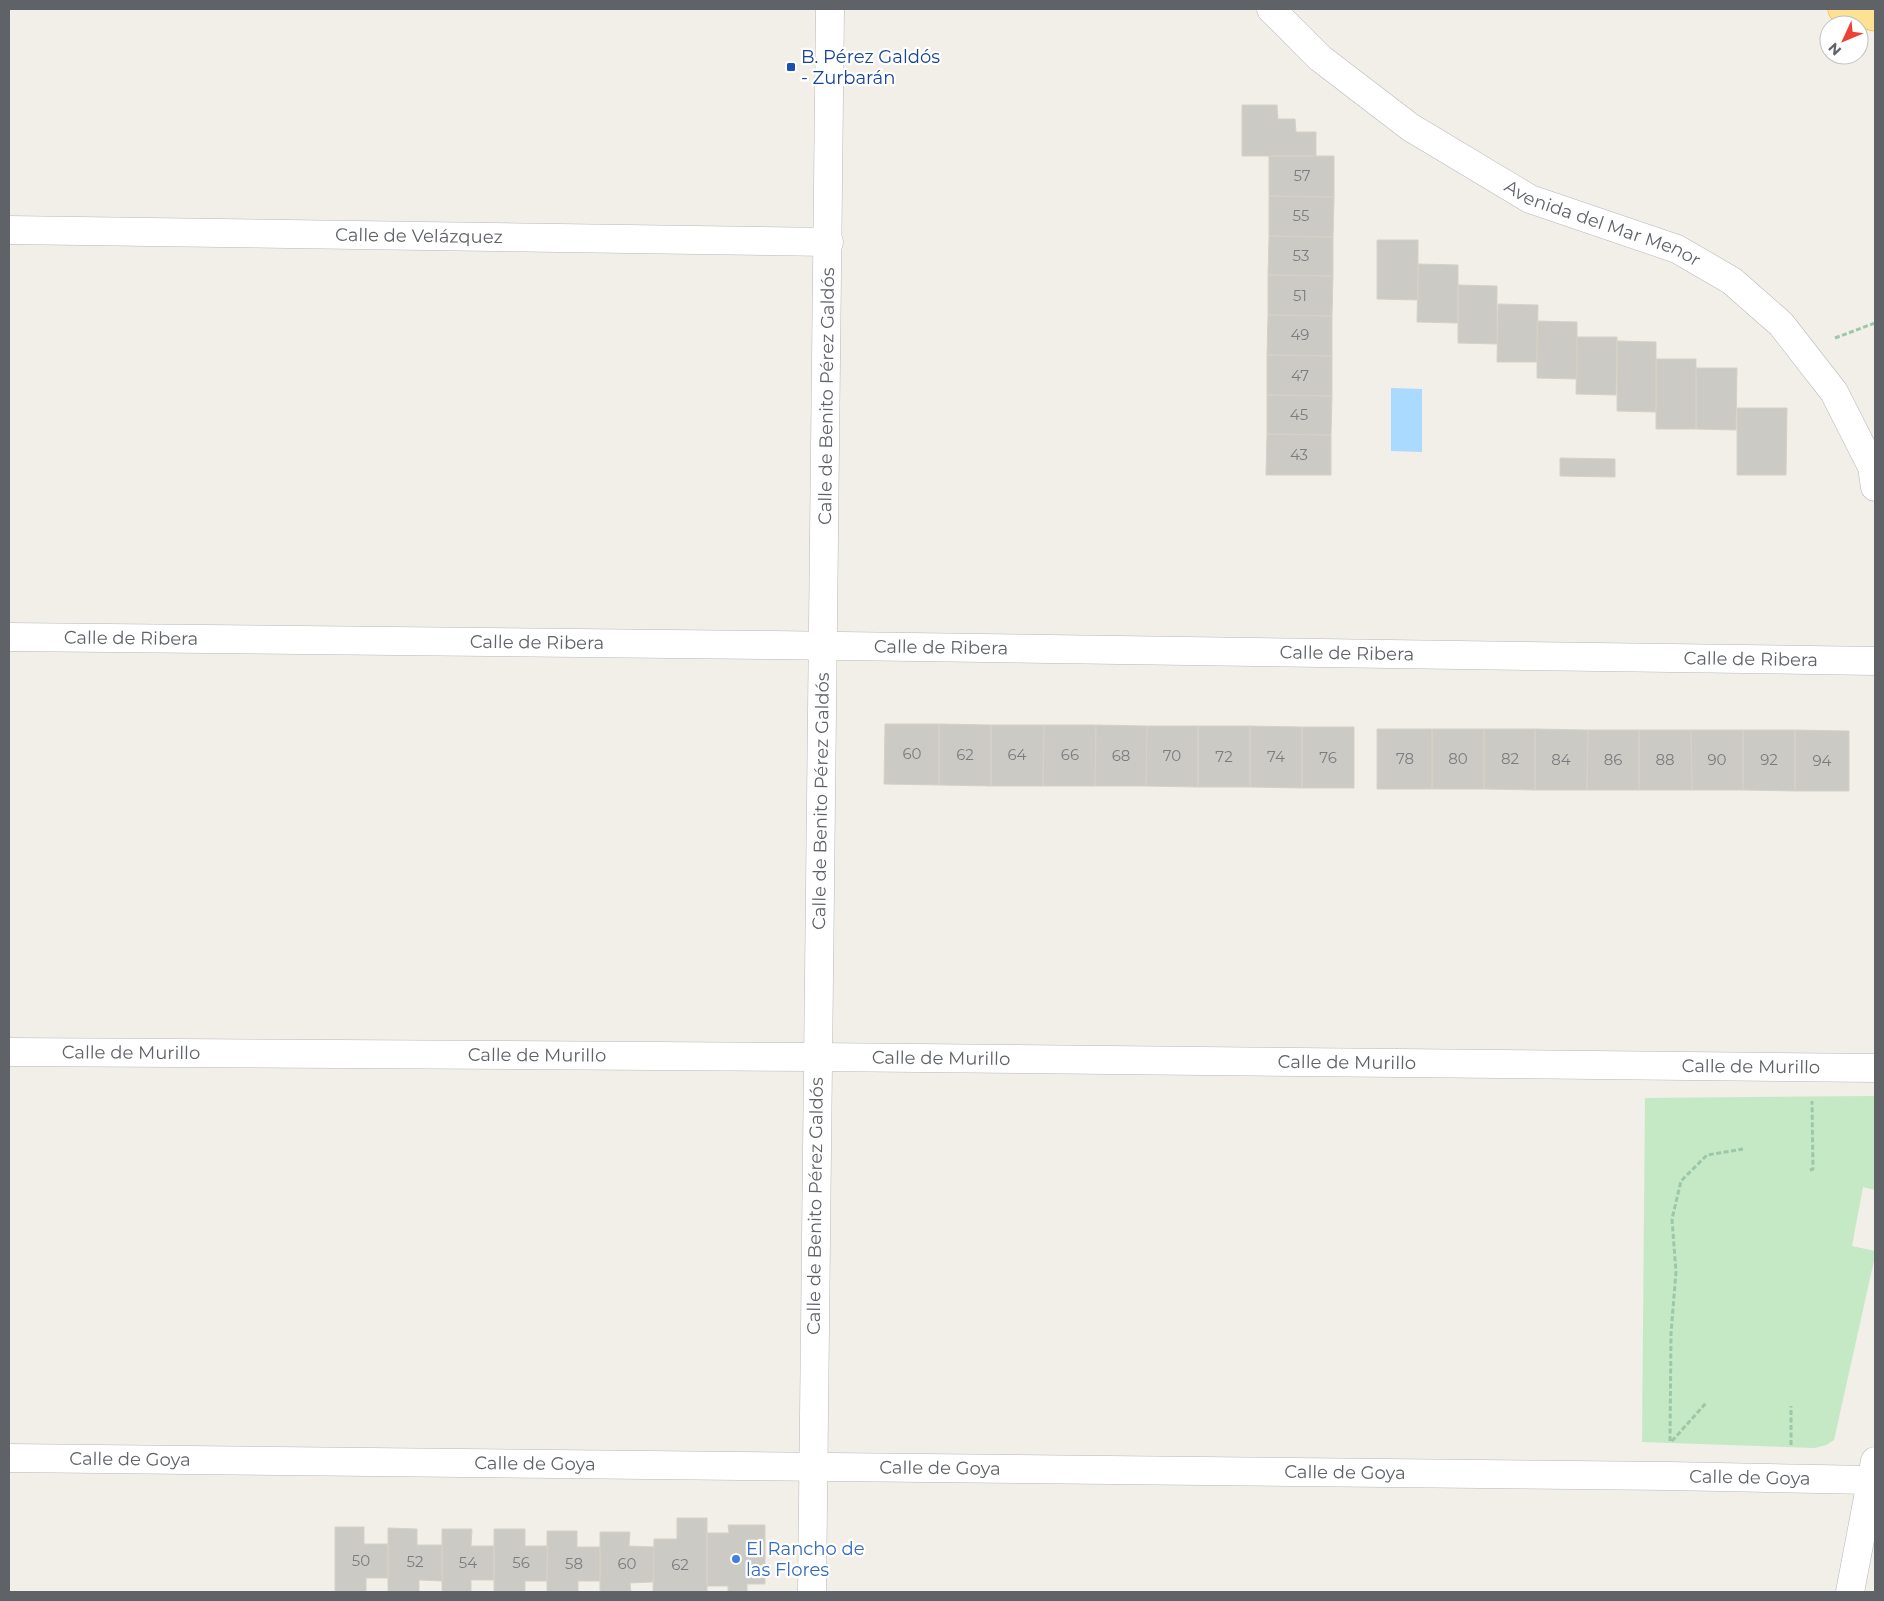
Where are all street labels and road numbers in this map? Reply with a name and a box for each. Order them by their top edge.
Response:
street label: Avenida del Mar Menor [1500,175,1704,271]
street label: Calle de Velázquez [335,224,503,248]
street label: Calle de Benito Pérez Galdós [814,267,839,525]
street label: Calle de Ribera [64,627,198,650]
street label: Calle de Ribera [470,631,604,654]
street label: Calle de Ribera [874,635,1008,659]
street label: Calle de Ribera [1280,641,1414,665]
street label: Calle de Ribera [1683,647,1818,671]
street label: Calle de Benito Pérez Galdós [808,672,834,930]
street label: Calle de Murillo [62,1041,200,1064]
street label: Calle de Murillo [468,1044,606,1067]
street label: Calle de Murillo [872,1047,1010,1070]
street label: Calle de Murillo [1278,1051,1416,1074]
street label: Calle de Murillo [1682,1055,1820,1078]
street label: Calle de Benito Pérez Galdós [803,1077,828,1335]
street label: Calle de Goya [69,1448,191,1471]
street label: Calle de Goya [474,1452,596,1475]
street label: Calle de Goya [879,1456,1001,1480]
street label: Calle de Goya [1284,1461,1406,1484]
street label: Calle de Goya [1689,1465,1811,1490]

